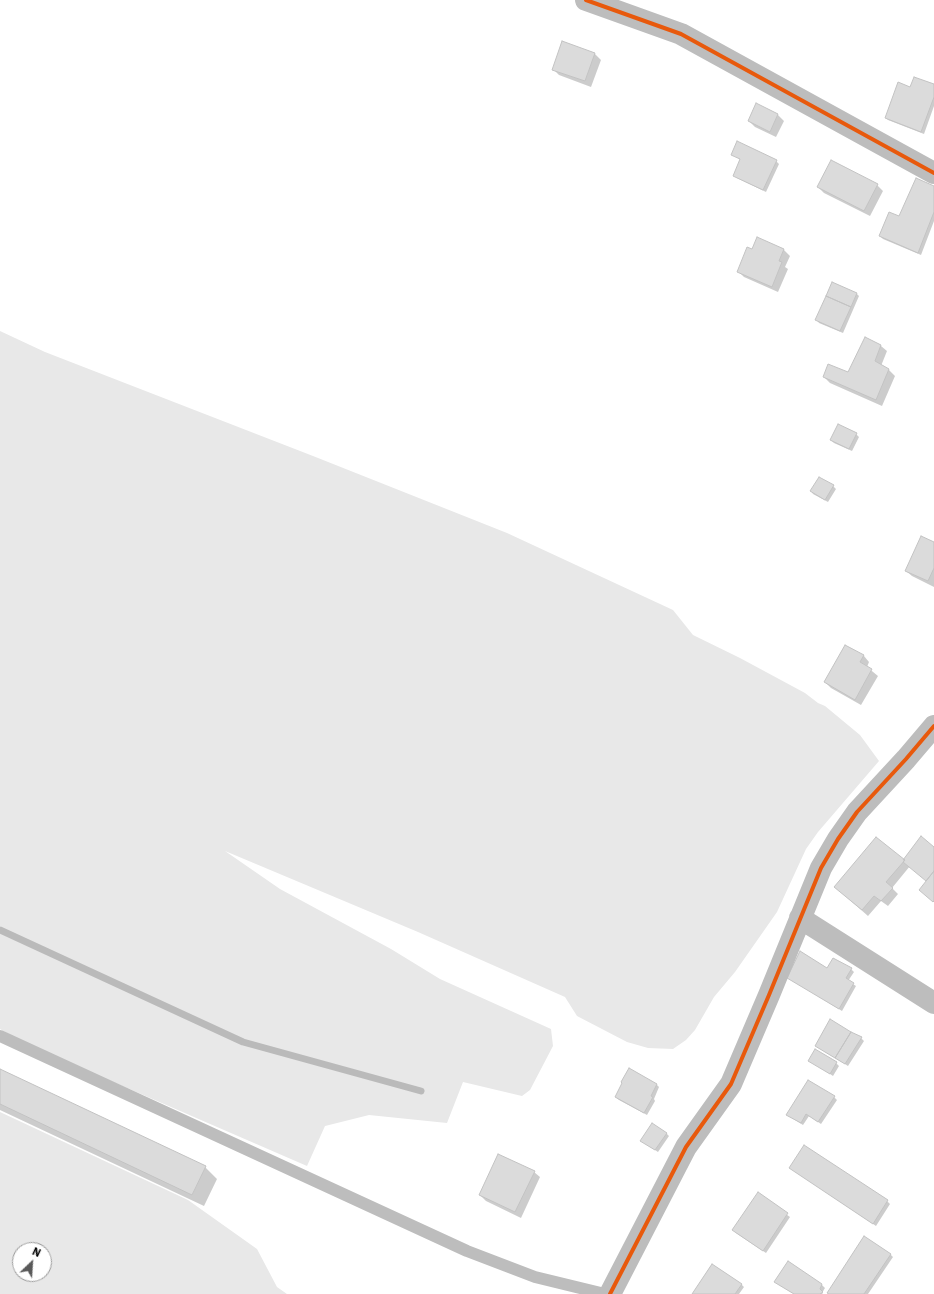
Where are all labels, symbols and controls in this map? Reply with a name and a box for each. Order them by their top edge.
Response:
north arrow [12,1242,52,1282]
text: N [30,1244,43,1260]

